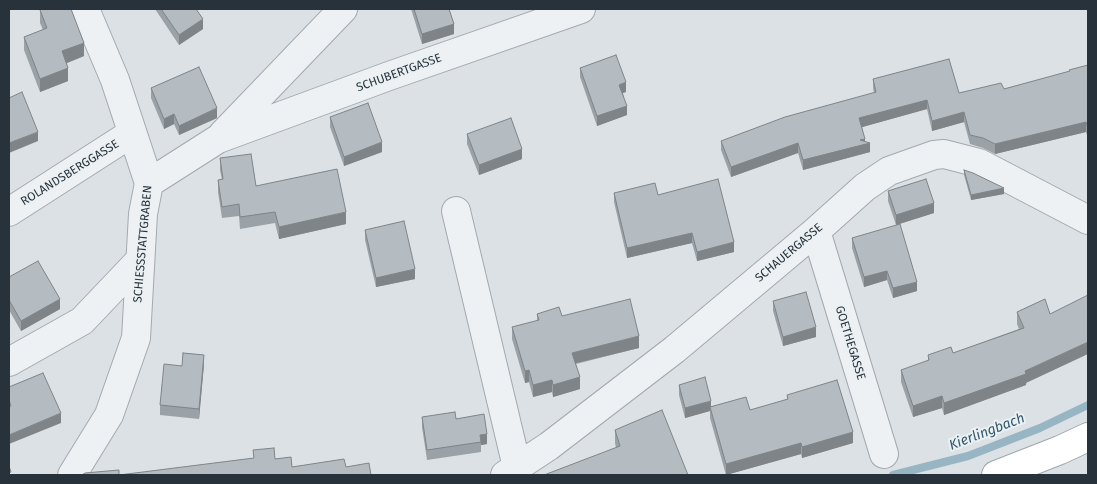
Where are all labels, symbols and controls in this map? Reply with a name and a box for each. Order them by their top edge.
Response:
street label: SCHUBERTGASSE [354,51,444,95]
street label: ROLANDSBERGGASSE [18,137,122,209]
street label: SCHIESSSTATTGRABEN [131,185,155,303]
street label: SCHAUERGASSE [752,221,826,285]
street label: GOETHEGASSE [832,304,868,382]
water label: Kierlingbach [947,410,1027,454]

